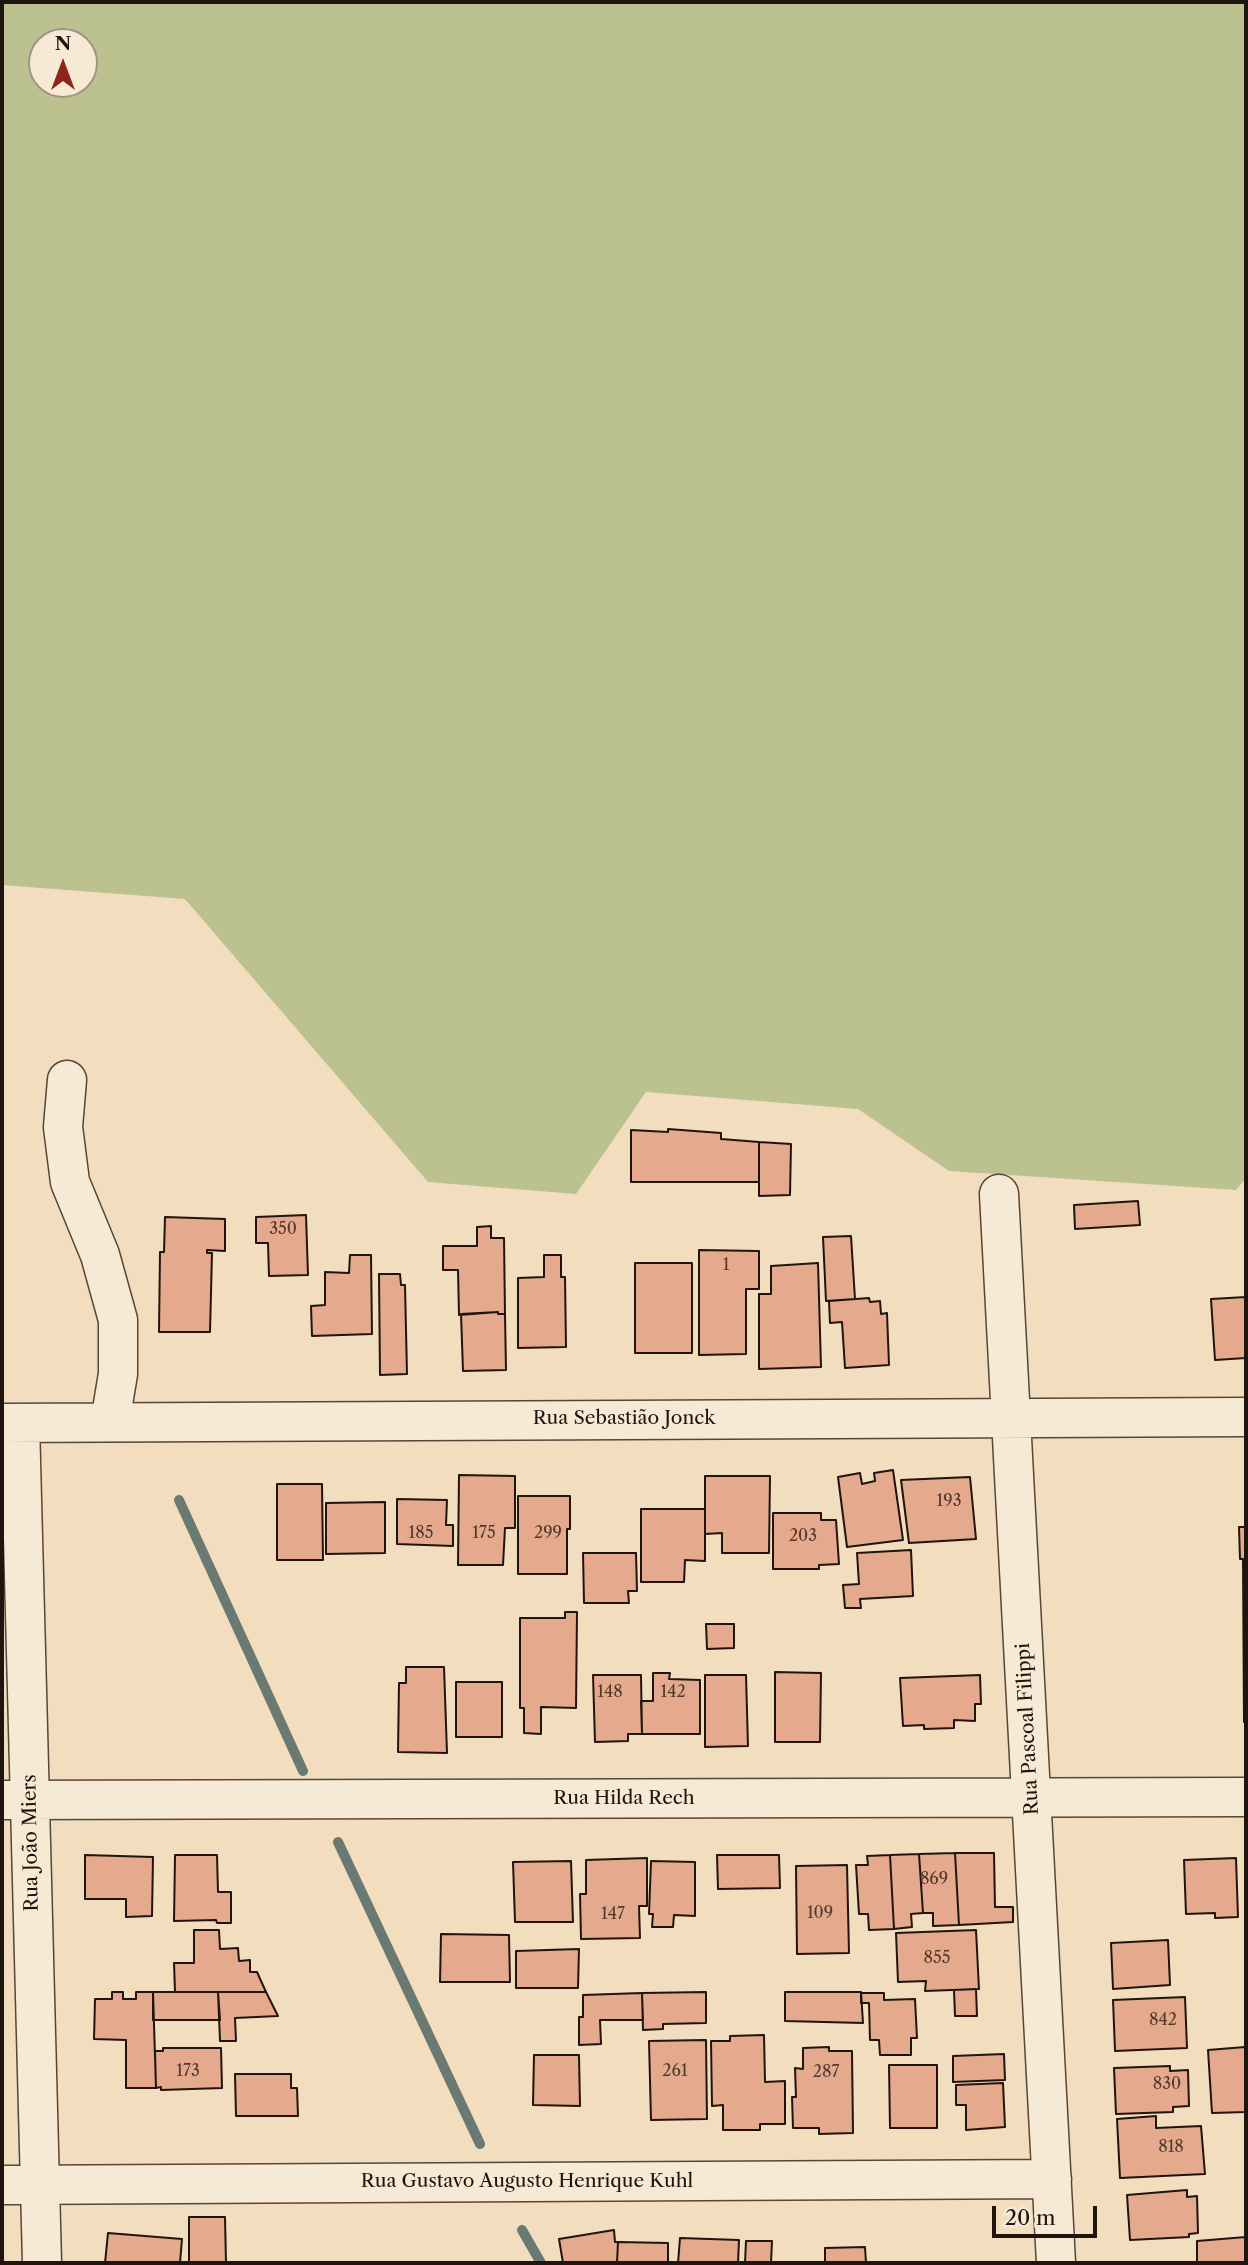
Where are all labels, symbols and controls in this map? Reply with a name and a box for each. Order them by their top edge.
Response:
north arrow [28,28,98,98]
text: N [55,32,71,55]
house number: 350 [269,1219,297,1239]
house number: 1 [723,1255,729,1275]
street label: Rua Sebastião Jonck [533,1408,715,1430]
house number: 193 [937,1491,961,1511]
house number: 185 [409,1523,433,1543]
house number: 175 [472,1523,496,1543]
house number: 299 [534,1523,562,1543]
house number: 203 [789,1526,817,1546]
street label: Rua Pascoal Filippi [1012,1642,1044,1816]
house number: 148 [597,1682,623,1702]
house number: 142 [660,1682,686,1702]
street label: Rua João Miers [18,1774,44,1912]
street label: Rua Hilda Rech [553,1788,695,1810]
house number: 869 [920,1869,948,1889]
house number: 109 [807,1903,833,1923]
house number: 147 [601,1904,625,1924]
house number: 855 [924,1948,950,1968]
house number: 842 [1149,2010,1177,2030]
house number: 173 [176,2061,200,2081]
house number: 261 [662,2061,688,2081]
house number: 287 [813,2062,839,2082]
house number: 830 [1153,2074,1181,2094]
house number: 818 [1158,2137,1184,2157]
street label: Rua Gustavo Augusto Henrique Kuhl [361,2171,693,2193]
scale bar [996,2192,1101,2236]
text: 20 m [1005,2205,1056,2230]

